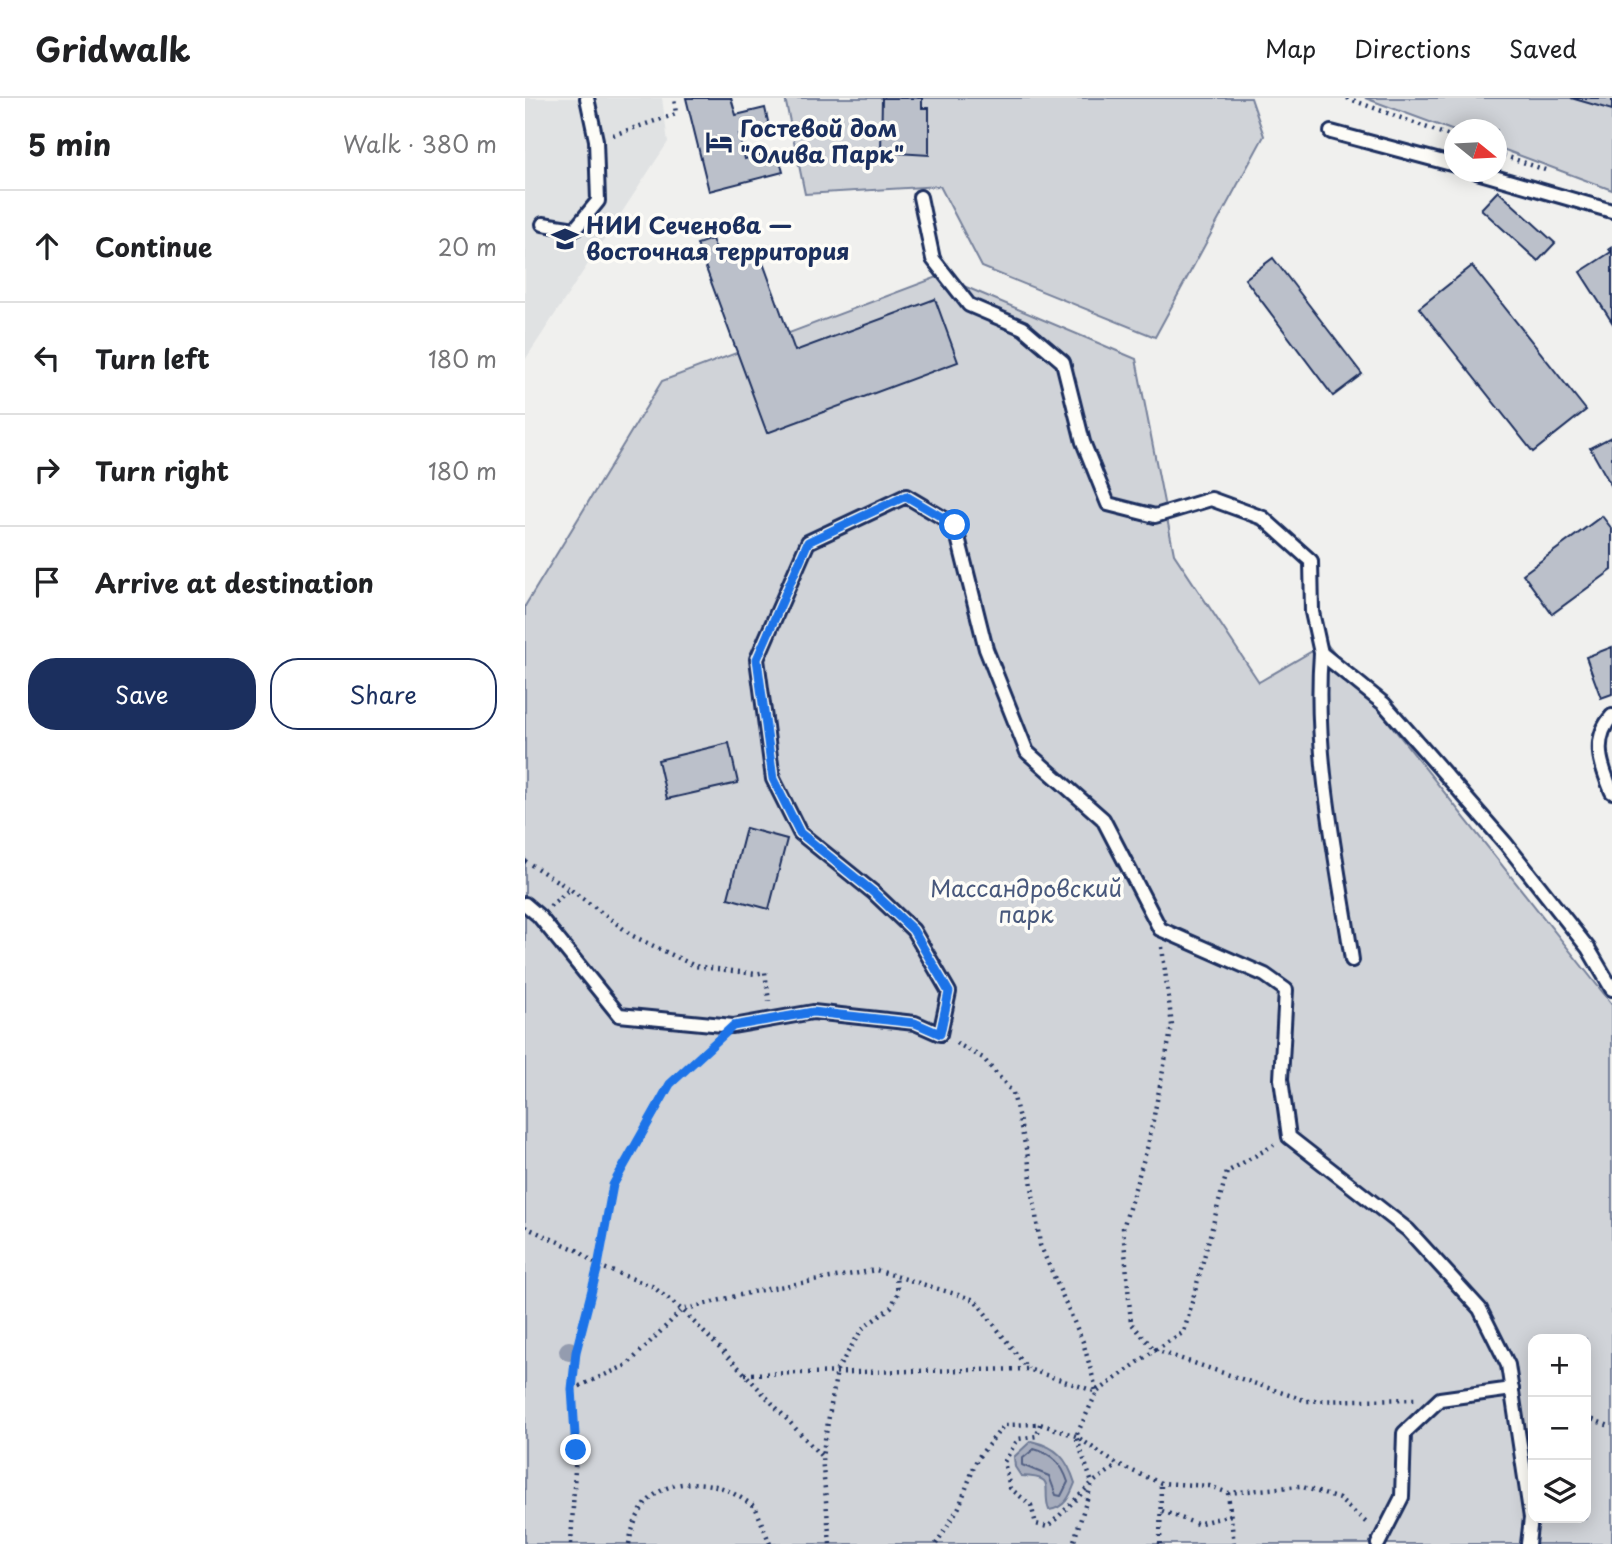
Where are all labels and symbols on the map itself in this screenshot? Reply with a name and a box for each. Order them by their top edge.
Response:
place label: Гостевой дом "Олива Парк" [740,110,904,171]
north arrow [1444,119,1507,182]
hotel icon: Гостевой дом "Олива Парк" [704,127,734,157]
place label: НИИ Сеченова — восточная территория [586,207,850,268]
school or university icon: НИИ Сеченова — восточная территория [550,224,580,254]
route start [939,509,970,540]
park label: Массандровский парк [930,870,1122,931]
route end [560,1434,591,1465]

